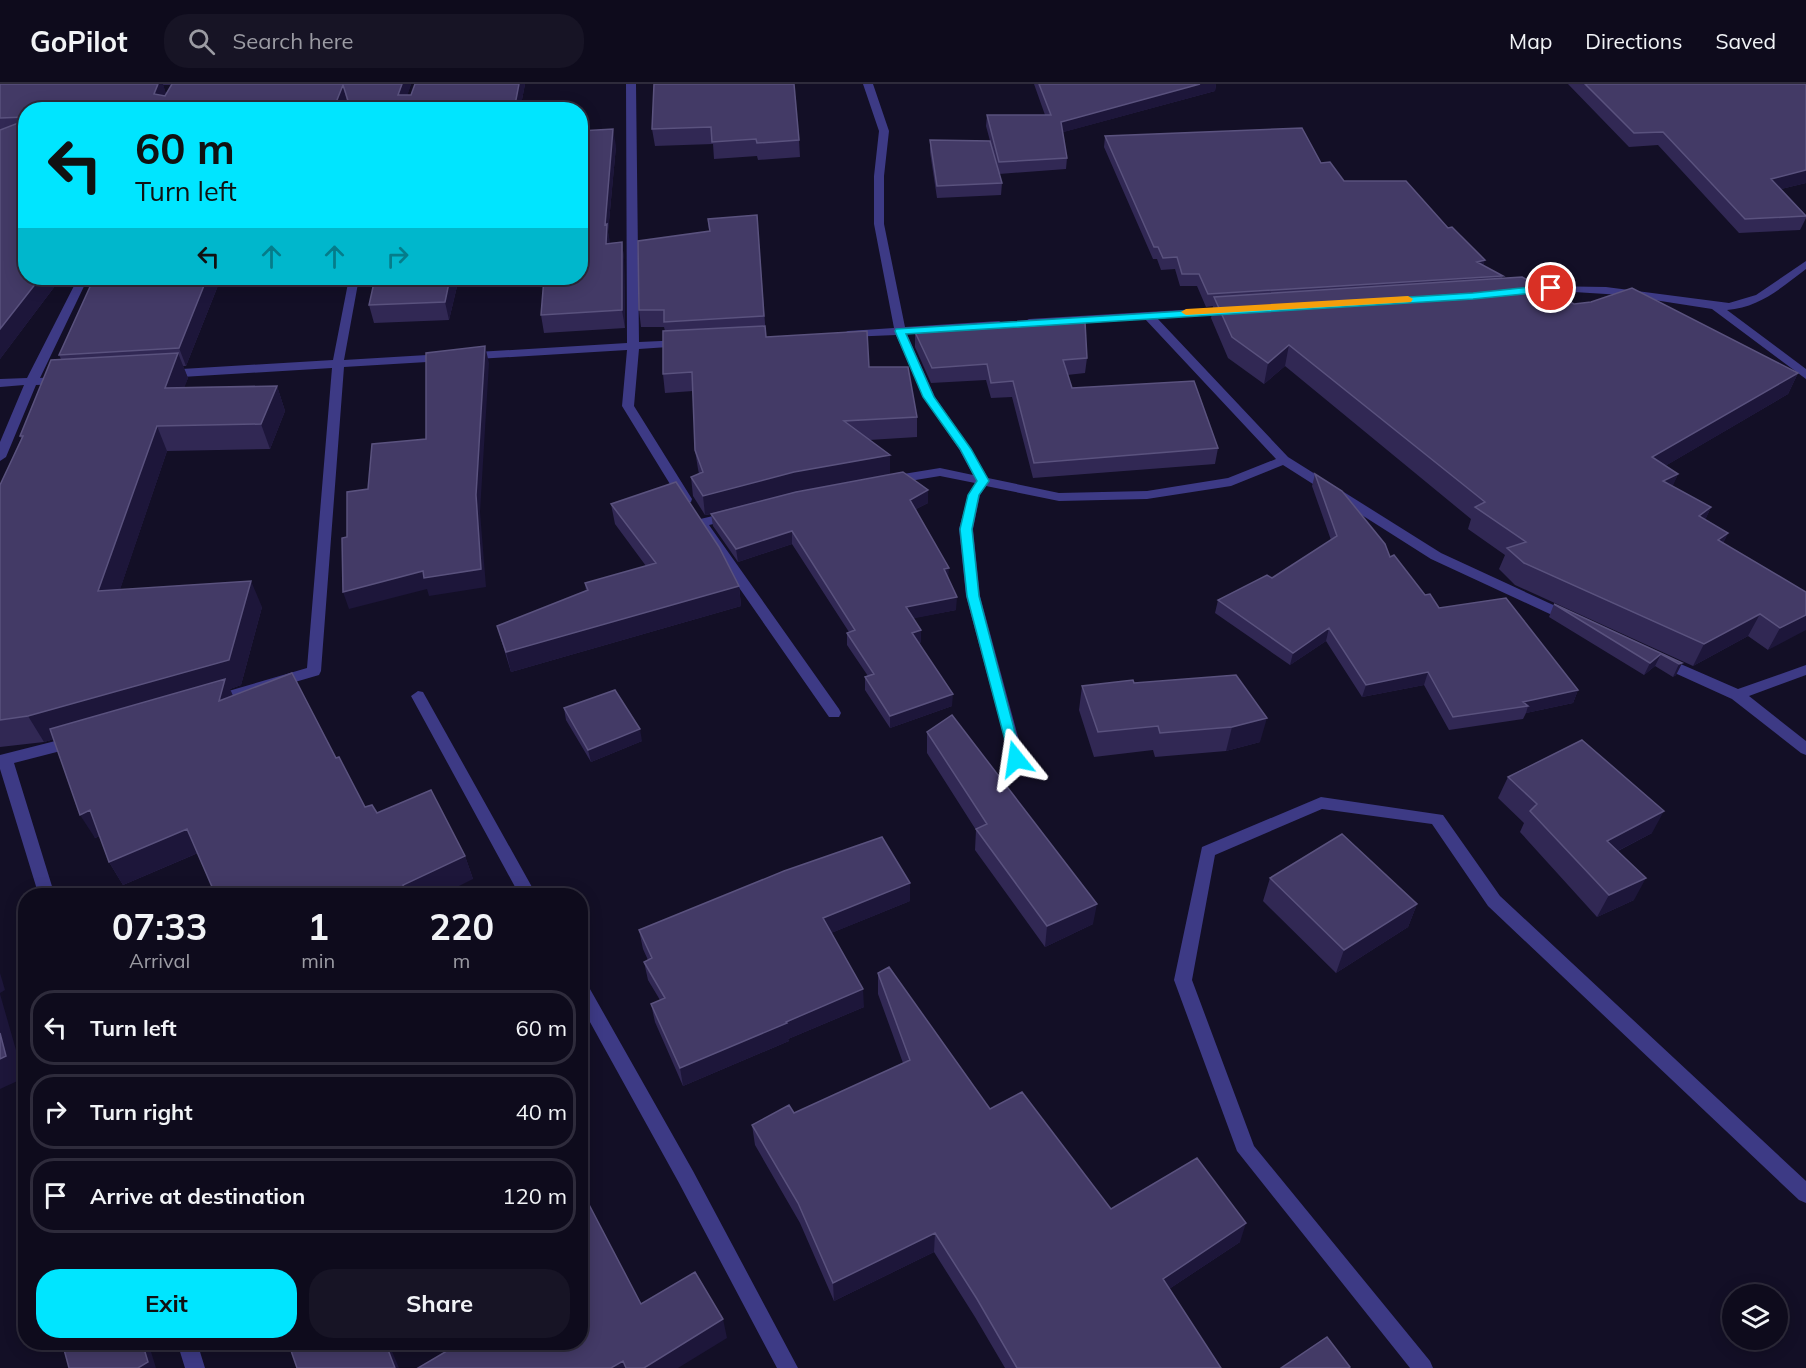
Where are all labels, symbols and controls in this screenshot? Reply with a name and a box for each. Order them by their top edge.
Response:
search box [164,14,584,68]
text: GoPilot [30,24,128,59]
icon: search [185,25,218,58]
text: Search here [233,27,354,55]
text: Map [1509,28,1552,54]
text: Directions [1585,28,1682,54]
text: Saved [1715,28,1776,54]
text: 60 m [135,122,235,175]
icon: left [36,126,114,204]
text: Turn left [135,174,237,208]
icon: left [192,240,225,273]
icon: ahead [255,240,288,273]
icon: ahead [318,240,351,273]
icon: right [381,240,414,273]
pin [1525,262,1576,313]
icon: arrive [1534,271,1567,304]
position arrow [984,727,1048,791]
text: 07:33 [112,904,207,949]
text: 1 [307,904,329,949]
text: 220 [429,904,494,949]
text: Arrival [129,948,190,973]
text: min [301,948,335,973]
text: m [453,948,470,973]
icon: left [39,1011,72,1044]
text: Turn left [90,1014,177,1042]
text: 60 m [516,1014,567,1042]
icon: right [39,1095,72,1128]
text: Turn right [90,1098,193,1126]
text: 40 m [516,1098,567,1126]
icon: arrive [39,1179,72,1212]
text: Arrive at destination [90,1182,305,1210]
text: 120 m [502,1182,567,1210]
button: Exit [36,1269,297,1338]
button: Share [309,1269,570,1338]
map controls [1722,1284,1788,1350]
button: layers [1722,1284,1788,1350]

